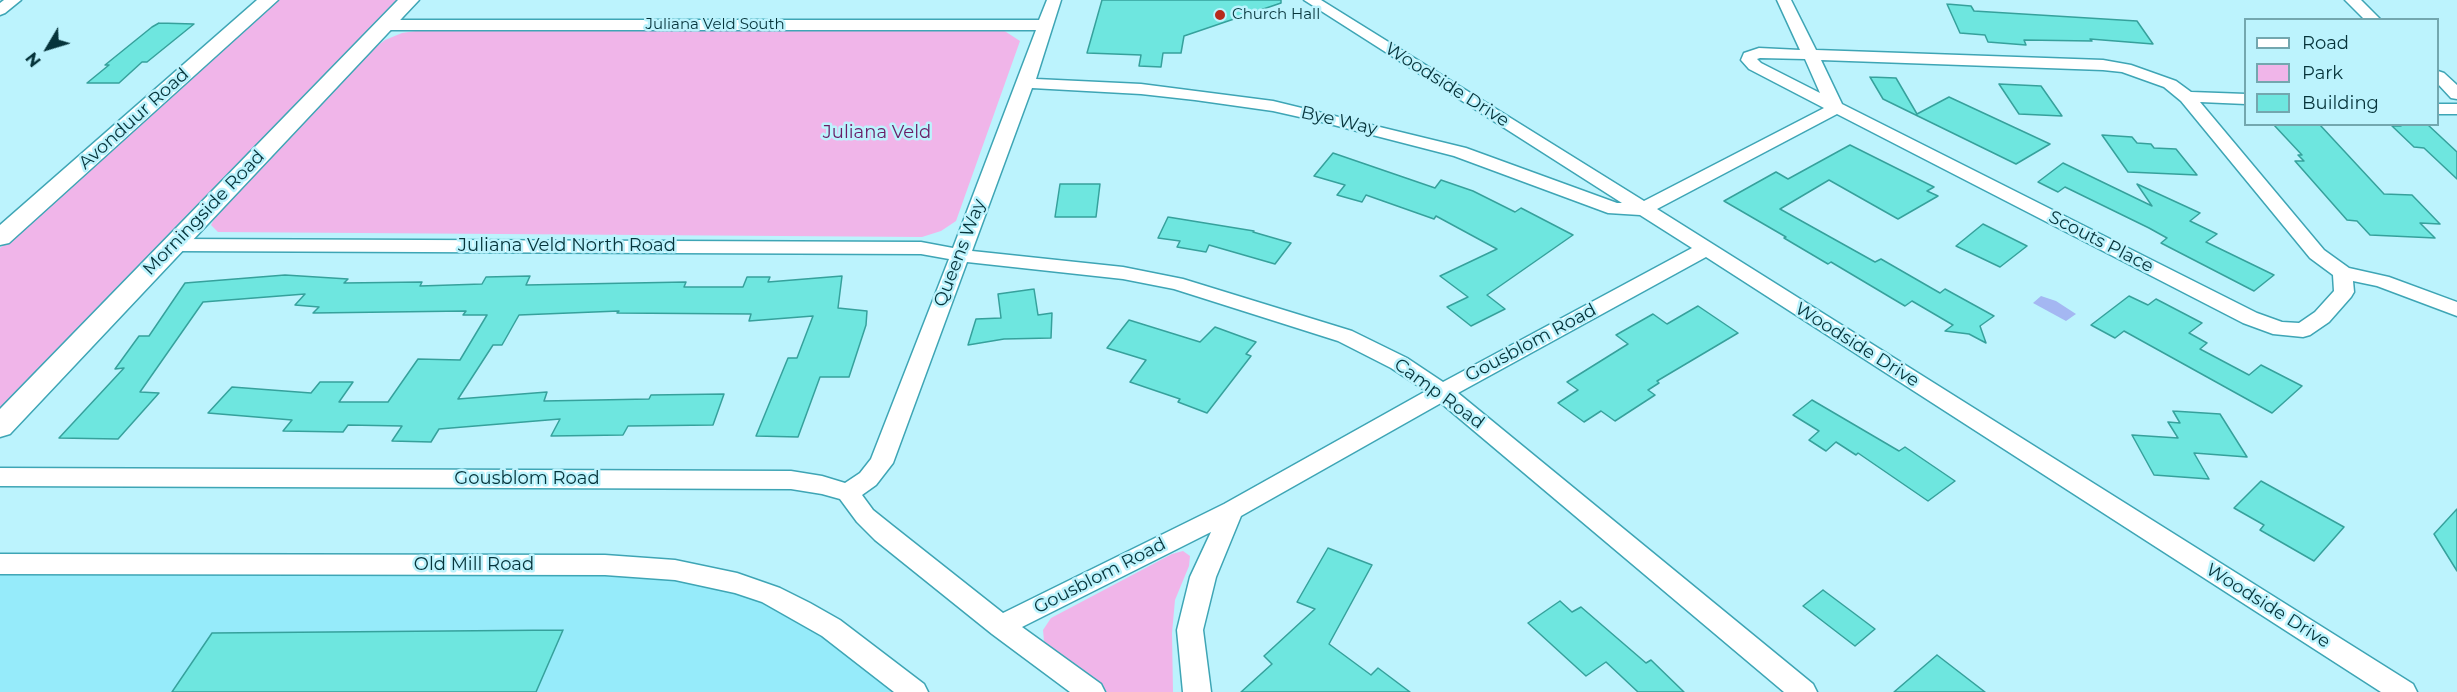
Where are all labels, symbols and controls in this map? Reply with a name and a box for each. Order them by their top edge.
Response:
place label: Church Hall [1232,6,1320,24]
marker: Church Hall [1213,8,1227,22]
street label: Juliana Veld South [645,16,785,34]
north arrow [18,18,78,78]
legend [2244,18,2439,126]
text: Road [2302,32,2349,54]
street label: Woodside Drive [1381,38,1513,132]
text: N [22,48,45,70]
text: Park [2302,62,2343,84]
street label: Avonduur Road [74,64,194,174]
text: Building [2302,92,2379,114]
street label: Bye Way [1299,102,1379,140]
park label: Juliana Veld [823,122,931,144]
street label: Morningside Road [139,146,269,280]
street label: Queens Way [930,196,990,310]
street label: Scouts Place [2045,206,2157,278]
street label: Juliana Veld North Road [458,235,676,257]
street label: Woodside Drive [1791,298,1923,392]
street label: Gousblom Road [1462,299,1600,387]
street label: Camp Road [1390,354,1488,434]
street label: Gousblom Road [454,468,600,490]
street label: Gousblom Road [1030,533,1170,619]
street label: Old Mill Road [414,554,534,576]
street label: Woodside Drive [2202,559,2334,653]

